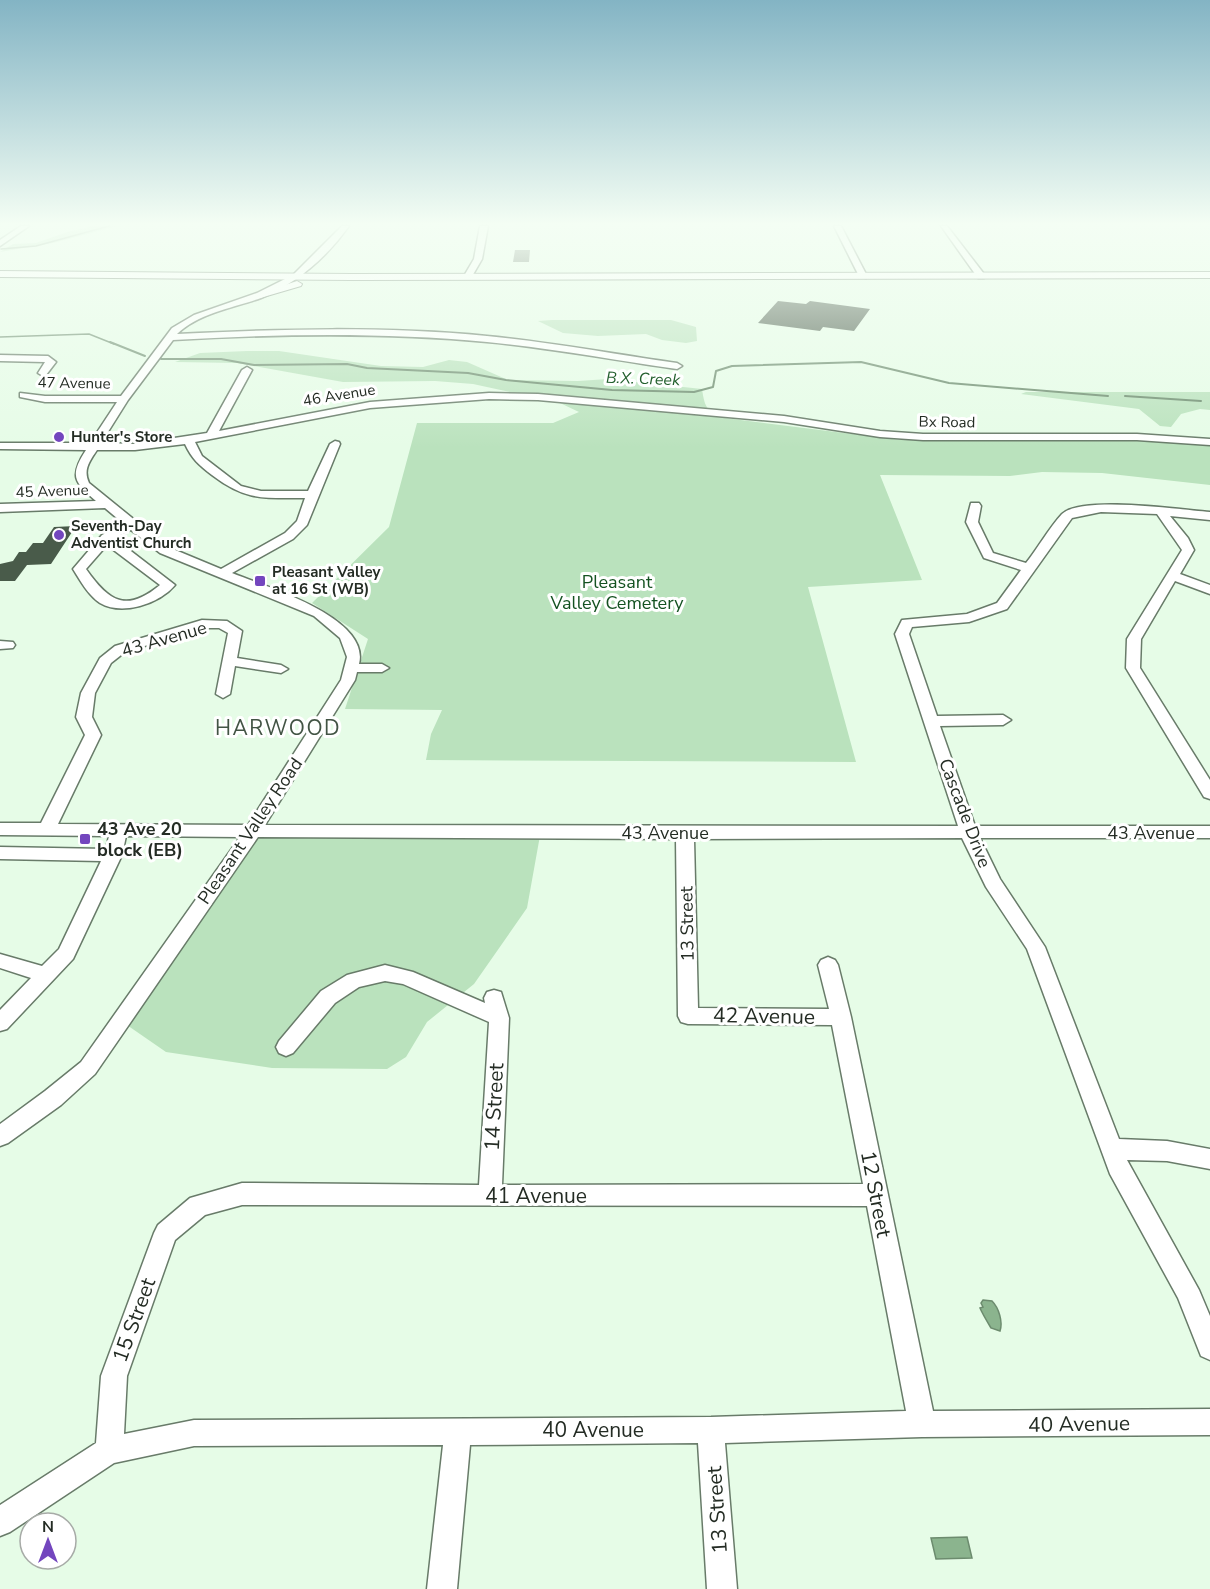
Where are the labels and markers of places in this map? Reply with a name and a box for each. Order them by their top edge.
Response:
place label: Hunter's Store [71,427,172,447]
marker: Hunter's Store [52,430,66,444]
place label: Seventh-Day Adventist Church [71,516,192,553]
marker: Seventh-Day Adventist Church [52,528,66,542]
place label: Pleasant Valley at 16 St (WB) [272,562,380,599]
marker: Pleasant Valley at 16 St (WB) [253,574,267,588]
place label: 43 Ave 20 block (EB) [97,817,183,862]
marker: 43 Ave 20 block (EB) [78,832,92,846]

